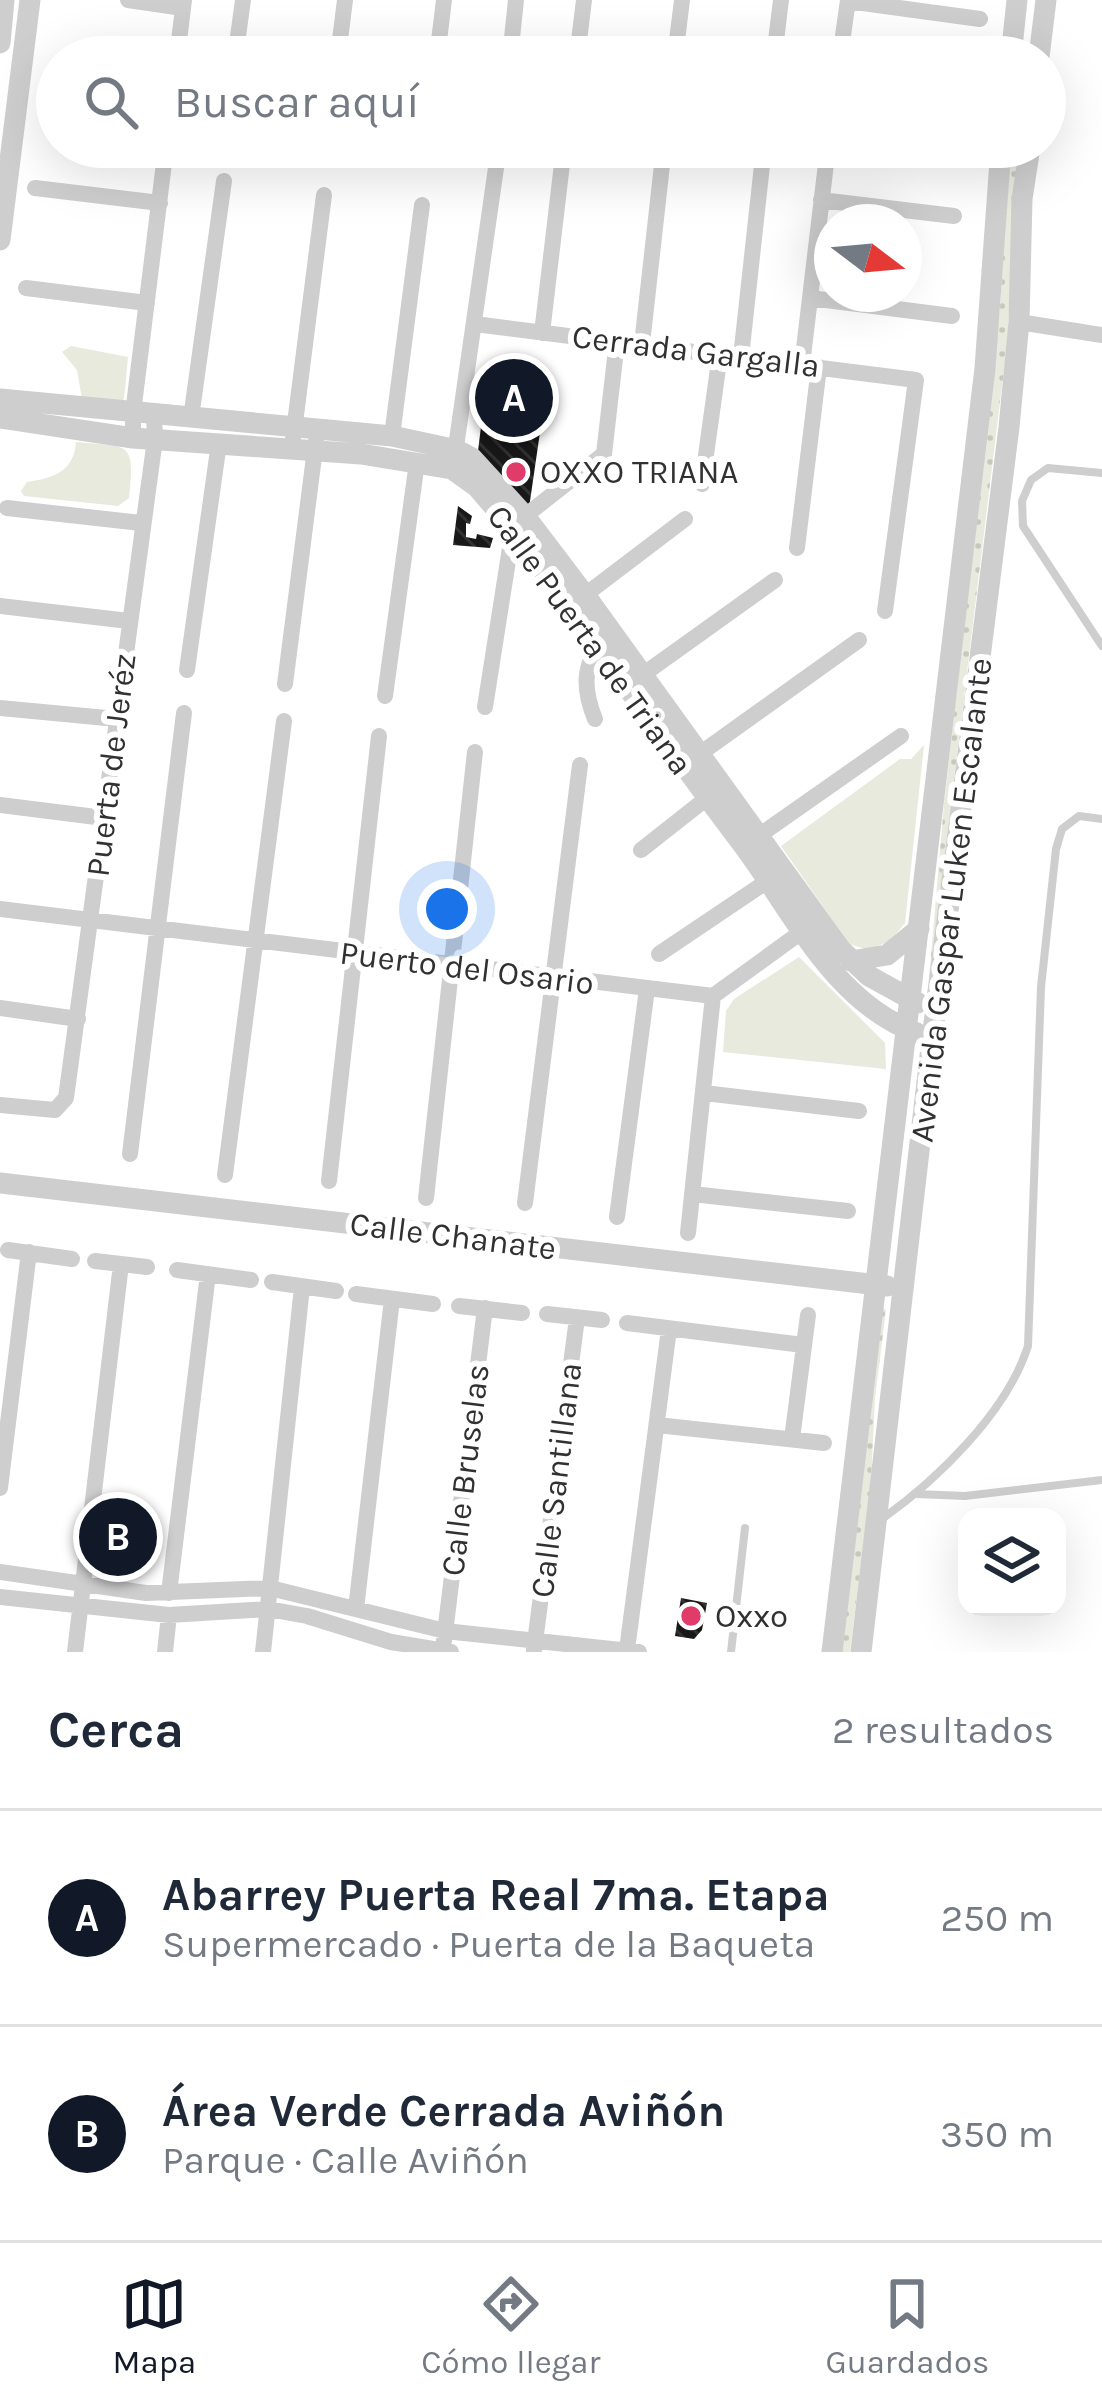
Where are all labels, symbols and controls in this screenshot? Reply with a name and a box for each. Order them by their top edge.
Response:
search box [36,36,1066,168]
icon: search [78,69,144,135]
text: Buscar aquí [174,76,420,128]
north arrow [814,204,922,312]
street label: Cerrada Gargalla [570,317,822,385]
pin: A [475,353,553,443]
place label: OXXO TRIANA [540,453,738,491]
marker: OXXO TRIANA [503,459,529,485]
street label: Calle Puerta de Triana [480,498,700,782]
street label: Puerta de Jeréz [78,651,144,879]
street label: Avenida Gaspar Luken Escalante [902,656,1000,1144]
your location [417,879,477,939]
street label: Puerto del Osario [338,934,596,1002]
street label: Calle Chanate [348,1205,558,1267]
street label: Calle Santillana [523,1360,589,1600]
street label: Calle Bruselas [433,1362,497,1578]
pin: B [79,1492,157,1582]
map controls [958,1508,1066,1616]
button: layers [958,1508,1066,1616]
place label: Oxxo [715,1597,788,1635]
marker: Oxxo [678,1603,704,1629]
text: Cerca [48,1700,184,1760]
text: 2 resultados [832,1707,1054,1753]
text: Abarrey Puerta Real 7ma. Etapa [162,1869,830,1921]
text: A [75,1895,99,1941]
text: 250 m [940,1895,1054,1941]
text: Supermercado · Puerta de la Baqueta [162,1921,815,1967]
text: Área Verde Cerrada Aviñón [162,2085,725,2137]
text: B [74,2111,100,2157]
text: 350 m [940,2111,1054,2157]
text: Parque · Calle Aviñón [162,2137,529,2183]
tab: Mapa [113,2271,196,2381]
tab: Cómo llegar [421,2271,600,2381]
tab: Guardados [825,2271,989,2381]

